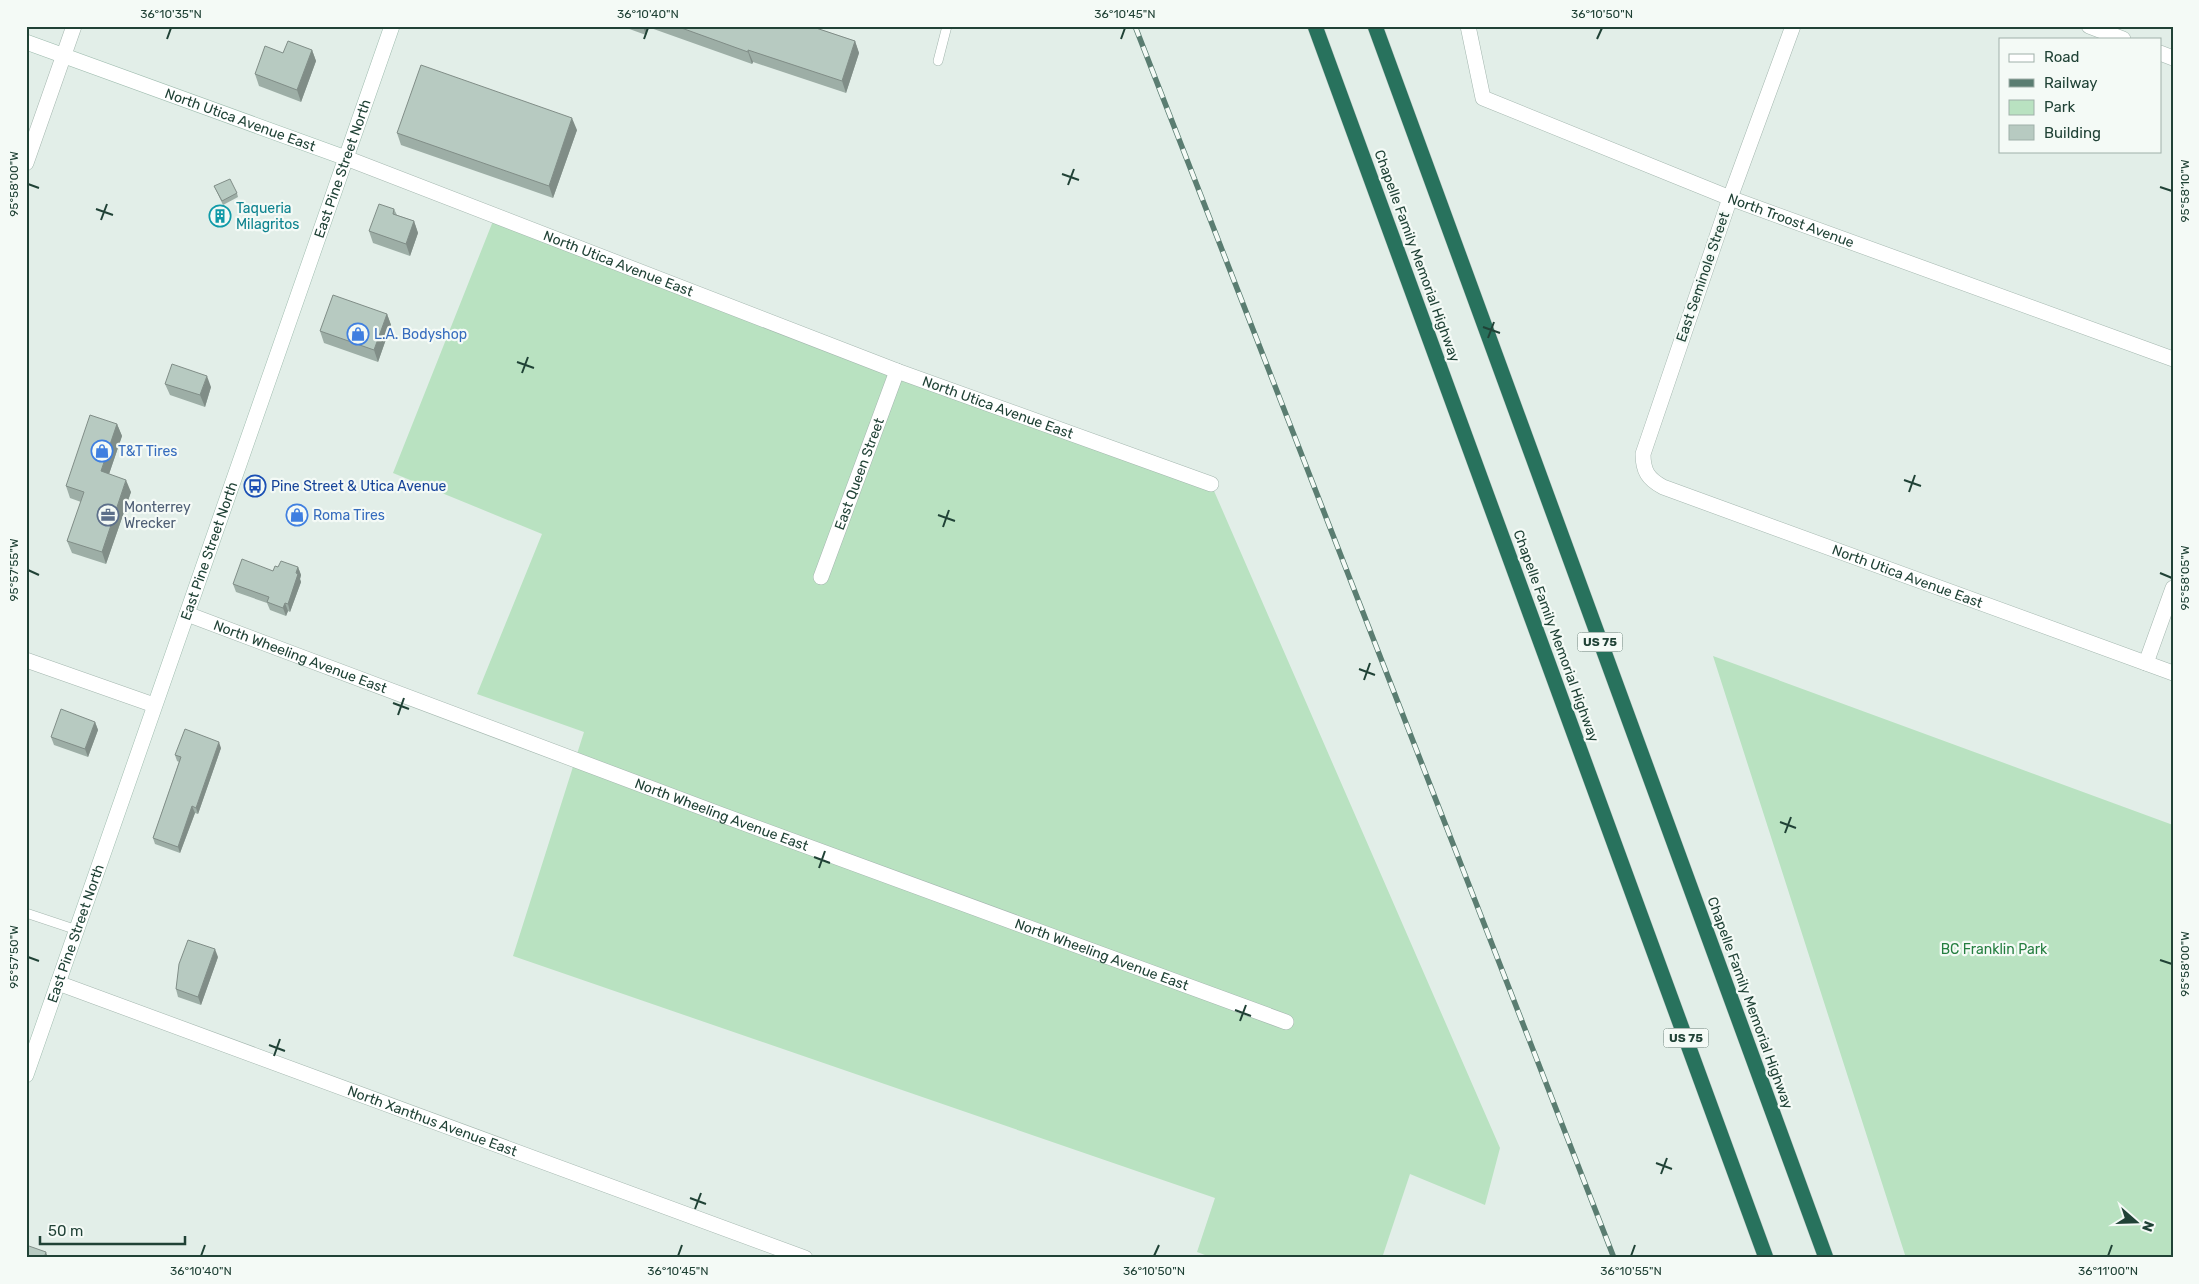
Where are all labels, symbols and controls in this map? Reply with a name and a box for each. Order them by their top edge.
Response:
text: 36°10'35"N [140,7,202,21]
text: 36°10'40"N [617,7,679,21]
text: 36°10'45"N [1094,7,1156,21]
text: 36°10'50"N [1571,7,1633,21]
legend [1999,38,2162,152]
text: Road [2044,48,2080,66]
text: Railway [2044,74,2098,92]
street label: North Utica Avenue East [163,85,319,155]
street label: East Pine Street North [310,97,374,240]
text: Park [2044,98,2075,116]
text: Building [2044,124,2101,142]
street label: Chapelle Family Memorial Highway [1371,148,1463,365]
text: 95°58'00"W [7,151,21,217]
text: 95°58'10"W [2178,159,2192,223]
street label: North Troost Avenue [1726,189,1857,251]
place label: Taqueria Milagritos [236,200,299,233]
building icon: Taqueria Milagritos [208,204,232,228]
street label: East Seminole Street [1673,209,1733,344]
street label: North Utica Avenue East [541,227,696,300]
shop icon: L.A. Bodyshop [346,322,370,346]
place label: L.A. Bodyshop [374,326,467,343]
street label: North Utica Avenue East [920,372,1076,442]
street label: East Queen Street [831,415,888,532]
shop icon: T&T Tires [90,439,114,463]
place label: T&T Tires [118,443,177,460]
bus stop icon: Pine Street & Utica Avenue [243,474,267,498]
place label: Pine Street & Utica Avenue [271,478,447,495]
street label: East Pine Street North [177,479,241,622]
place label: Monterrey Wrecker [124,499,191,532]
office icon: Monterrey Wrecker [96,503,120,527]
shop icon: Roma Tires [285,503,309,527]
place label: Roma Tires [313,507,385,524]
street label: Chapelle Family Memorial Highway [1510,528,1602,745]
text: 95°57'55"W [7,538,21,602]
street label: North Utica Avenue East [1830,541,1986,612]
text: 95°58'05"W [2178,545,2192,611]
street label: North Wheeling Avenue East [211,616,390,697]
road number: US 75 [1578,632,1622,652]
street label: North Wheeling Avenue East [632,775,811,855]
street label: East Pine Street North [43,862,107,1005]
street label: Chapelle Family Memorial Highway [1704,895,1796,1112]
street label: North Wheeling Avenue East [1013,915,1191,994]
text: 95°57'50"W [7,925,21,989]
text: 95°58'00"W [2178,931,2192,997]
park label: BC Franklin Park [1941,941,2048,958]
road number: US 75 [1664,1028,1708,1048]
street label: North Xanthus Avenue East [345,1082,520,1160]
north arrow [2112,1196,2162,1246]
scale bar [40,1214,185,1246]
text: N [2138,1219,2157,1234]
text: 50 m [48,1222,83,1240]
text: 36°10'40"N [170,1264,232,1278]
text: 36°10'45"N [647,1264,709,1278]
text: 36°10'50"N [1123,1264,1185,1278]
text: 36°10'55"N [1600,1264,1662,1278]
text: 36°11'00"N [2078,1264,2138,1278]

